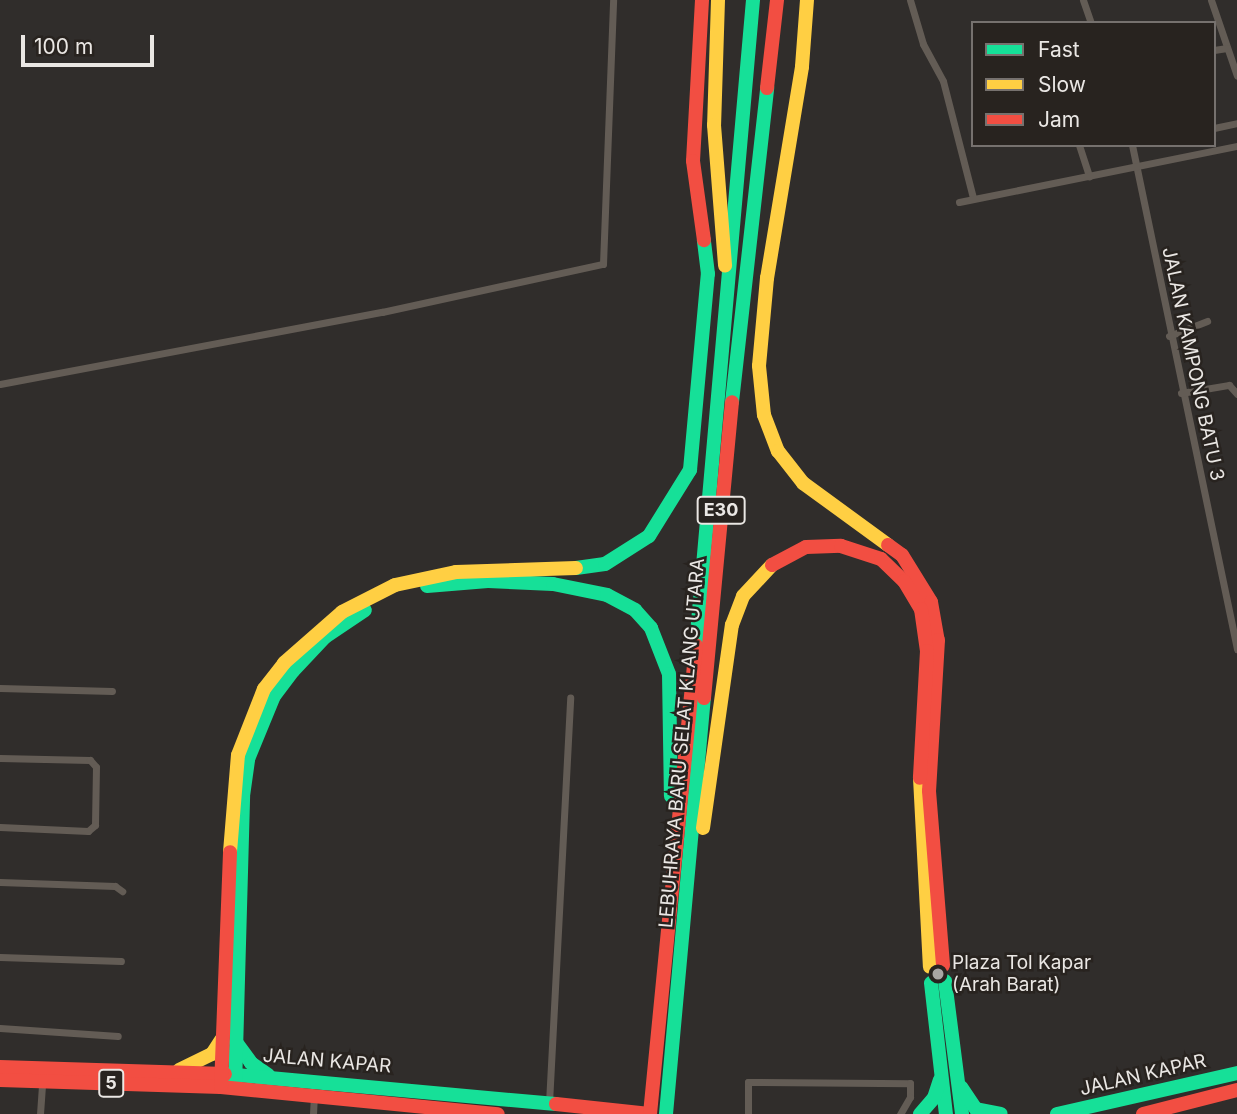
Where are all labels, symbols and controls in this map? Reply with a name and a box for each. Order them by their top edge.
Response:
scale bar [24,21,158,65]
legend [971,21,1216,147]
text: 100 m [34,34,93,59]
text: Fast [1038,37,1080,62]
text: Slow [1038,72,1086,97]
text: Jam [1038,107,1080,132]
street label: JALAN KAMPONG BATU 3 [1157,245,1229,483]
road number: E30 [696,496,746,524]
street label: LEBUHRAYA BARU SELAT KLANG UTARA [654,557,710,929]
place label: Plaza Tol Kapar (Arah Barat) [952,952,1091,996]
marker: Plaza Tol Kapar (Arah Barat) [930,966,946,982]
street label: JALAN KAPAR [262,1044,392,1078]
street label: JALAN KAPAR [1078,1049,1208,1101]
road number: 5 [97,1068,125,1098]

